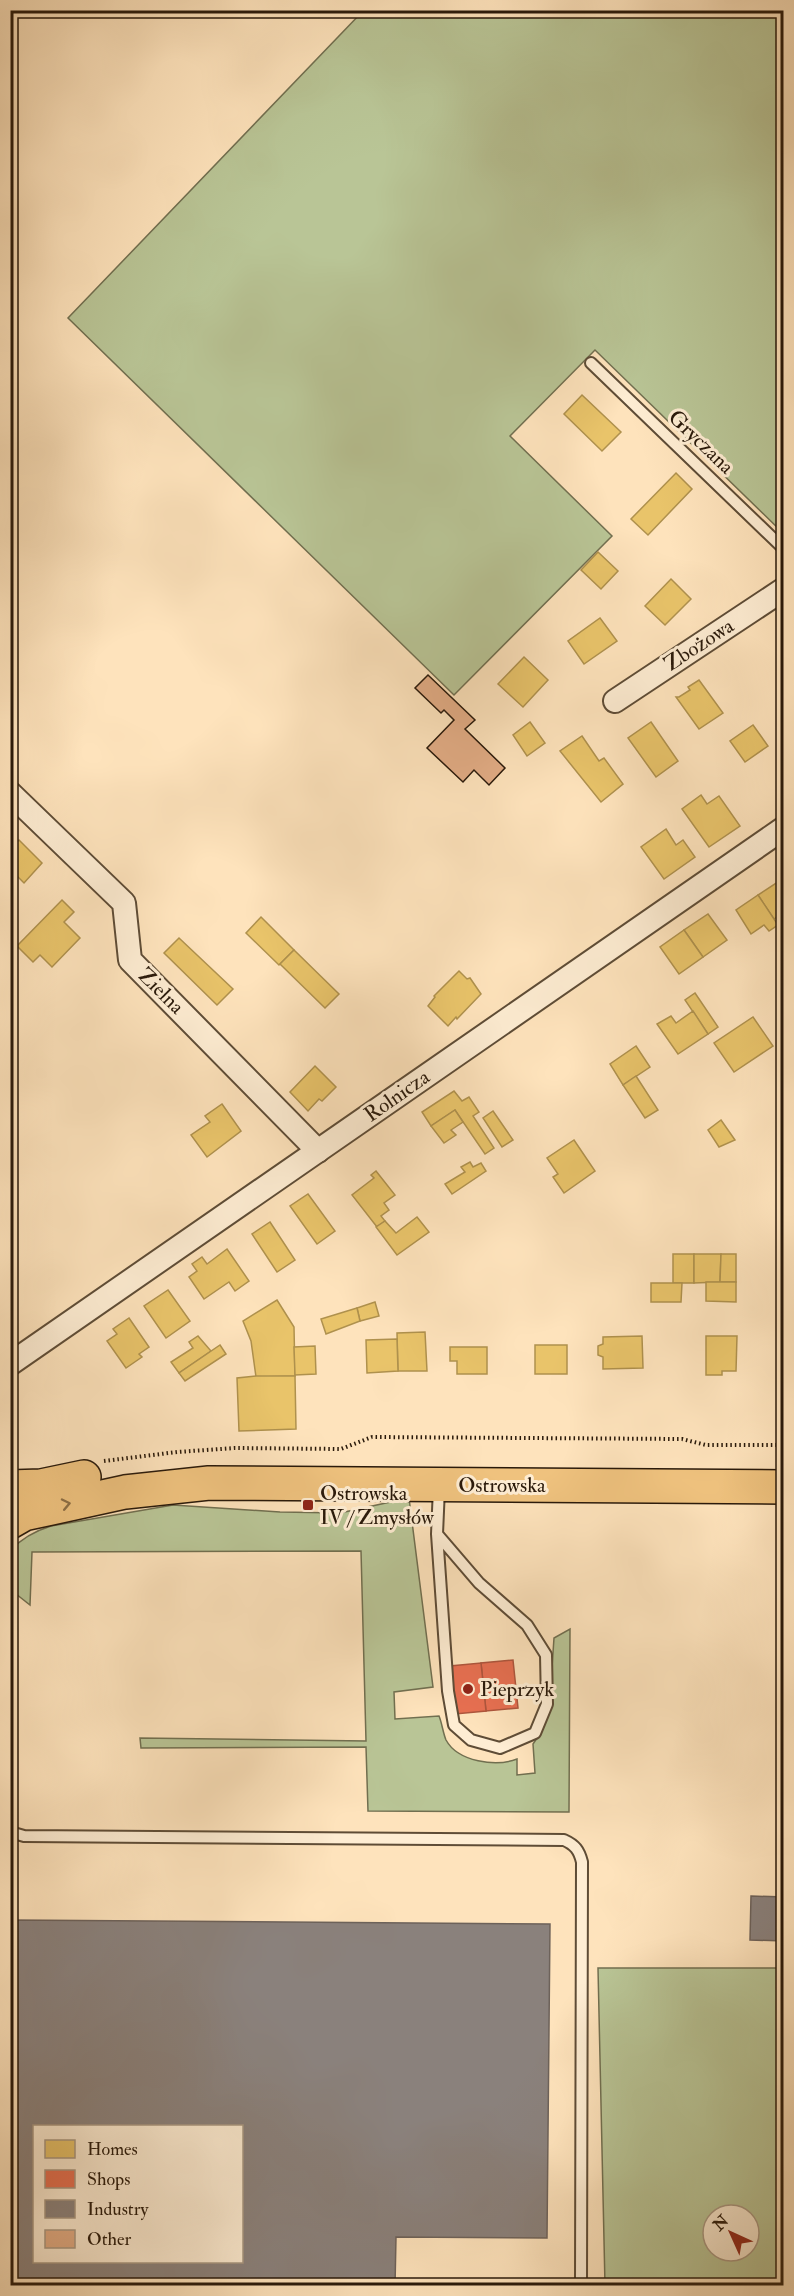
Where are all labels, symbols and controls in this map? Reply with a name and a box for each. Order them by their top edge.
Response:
street label: Gryczana [662,404,740,480]
street label: Zbożowa [659,612,739,678]
street label: Zielna [132,962,190,1020]
street label: Rolnicza [359,1064,435,1128]
street label: Ostrowska [458,1472,546,1499]
place label: Ostrowska IV / Zmysłów [320,1480,435,1531]
one-way arrow [60,1498,70,1511]
marker: Ostrowska IV / Zmysłów [301,1498,315,1512]
place label: Pieprzyk [480,1676,554,1703]
marker: Pieprzyk [461,1682,475,1696]
legend [33,2125,243,2263]
text: Homes [87,2138,138,2161]
text: Shops [87,2168,130,2191]
text: Industry [87,2198,149,2221]
north arrow [701,2203,761,2263]
text: N [708,2210,734,2236]
text: Other [87,2228,131,2251]

